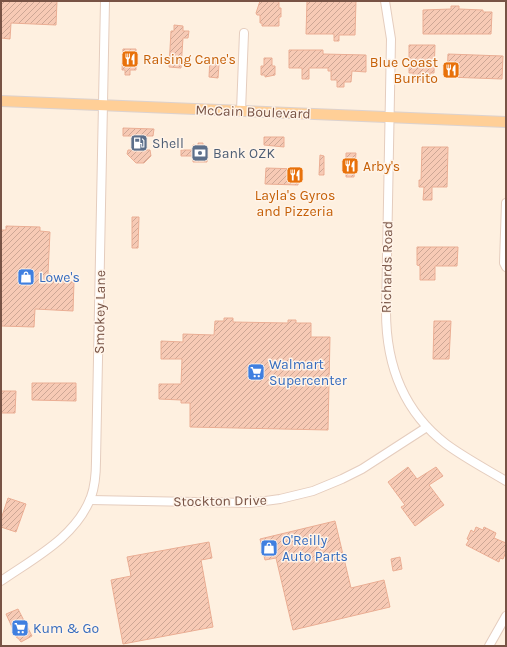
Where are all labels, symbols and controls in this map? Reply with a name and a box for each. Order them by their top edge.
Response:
restaurant icon: Raising Cane's [120,49,140,69]
place label: Raising Cane's [143,51,236,68]
place label: Blue Coast Burrito [370,54,438,87]
restaurant icon: Blue Coast Burrito [441,60,461,80]
street label: McCain Boulevard [195,101,311,123]
fuel station icon: Shell [129,133,149,153]
place label: Shell [152,135,184,152]
bank icon: Bank OZK [190,143,210,163]
place label: Bank OZK [213,145,275,162]
restaurant icon: Arby's [340,156,360,176]
place label: Arby's [363,158,400,175]
restaurant icon: Layla's Gyros and Pizzeria [285,165,305,185]
place label: Layla's Gyros and Pizzeria [255,187,335,220]
street label: Richards Road [378,221,396,313]
shop icon: Lowe's [16,267,36,287]
place label: Lowe's [39,269,80,286]
street label: Smokey Lane [91,270,109,354]
place label: Walmart Supercenter [269,356,348,389]
supermarket icon: Walmart Supercenter [246,362,266,382]
street label: Stockton Drive [173,492,267,510]
place label: O'Reilly Auto Parts [282,532,348,565]
shop icon: O'Reilly Auto Parts [259,538,279,558]
supermarket icon: Kum & Go [10,618,30,638]
place label: Kum & Go [33,620,99,637]

